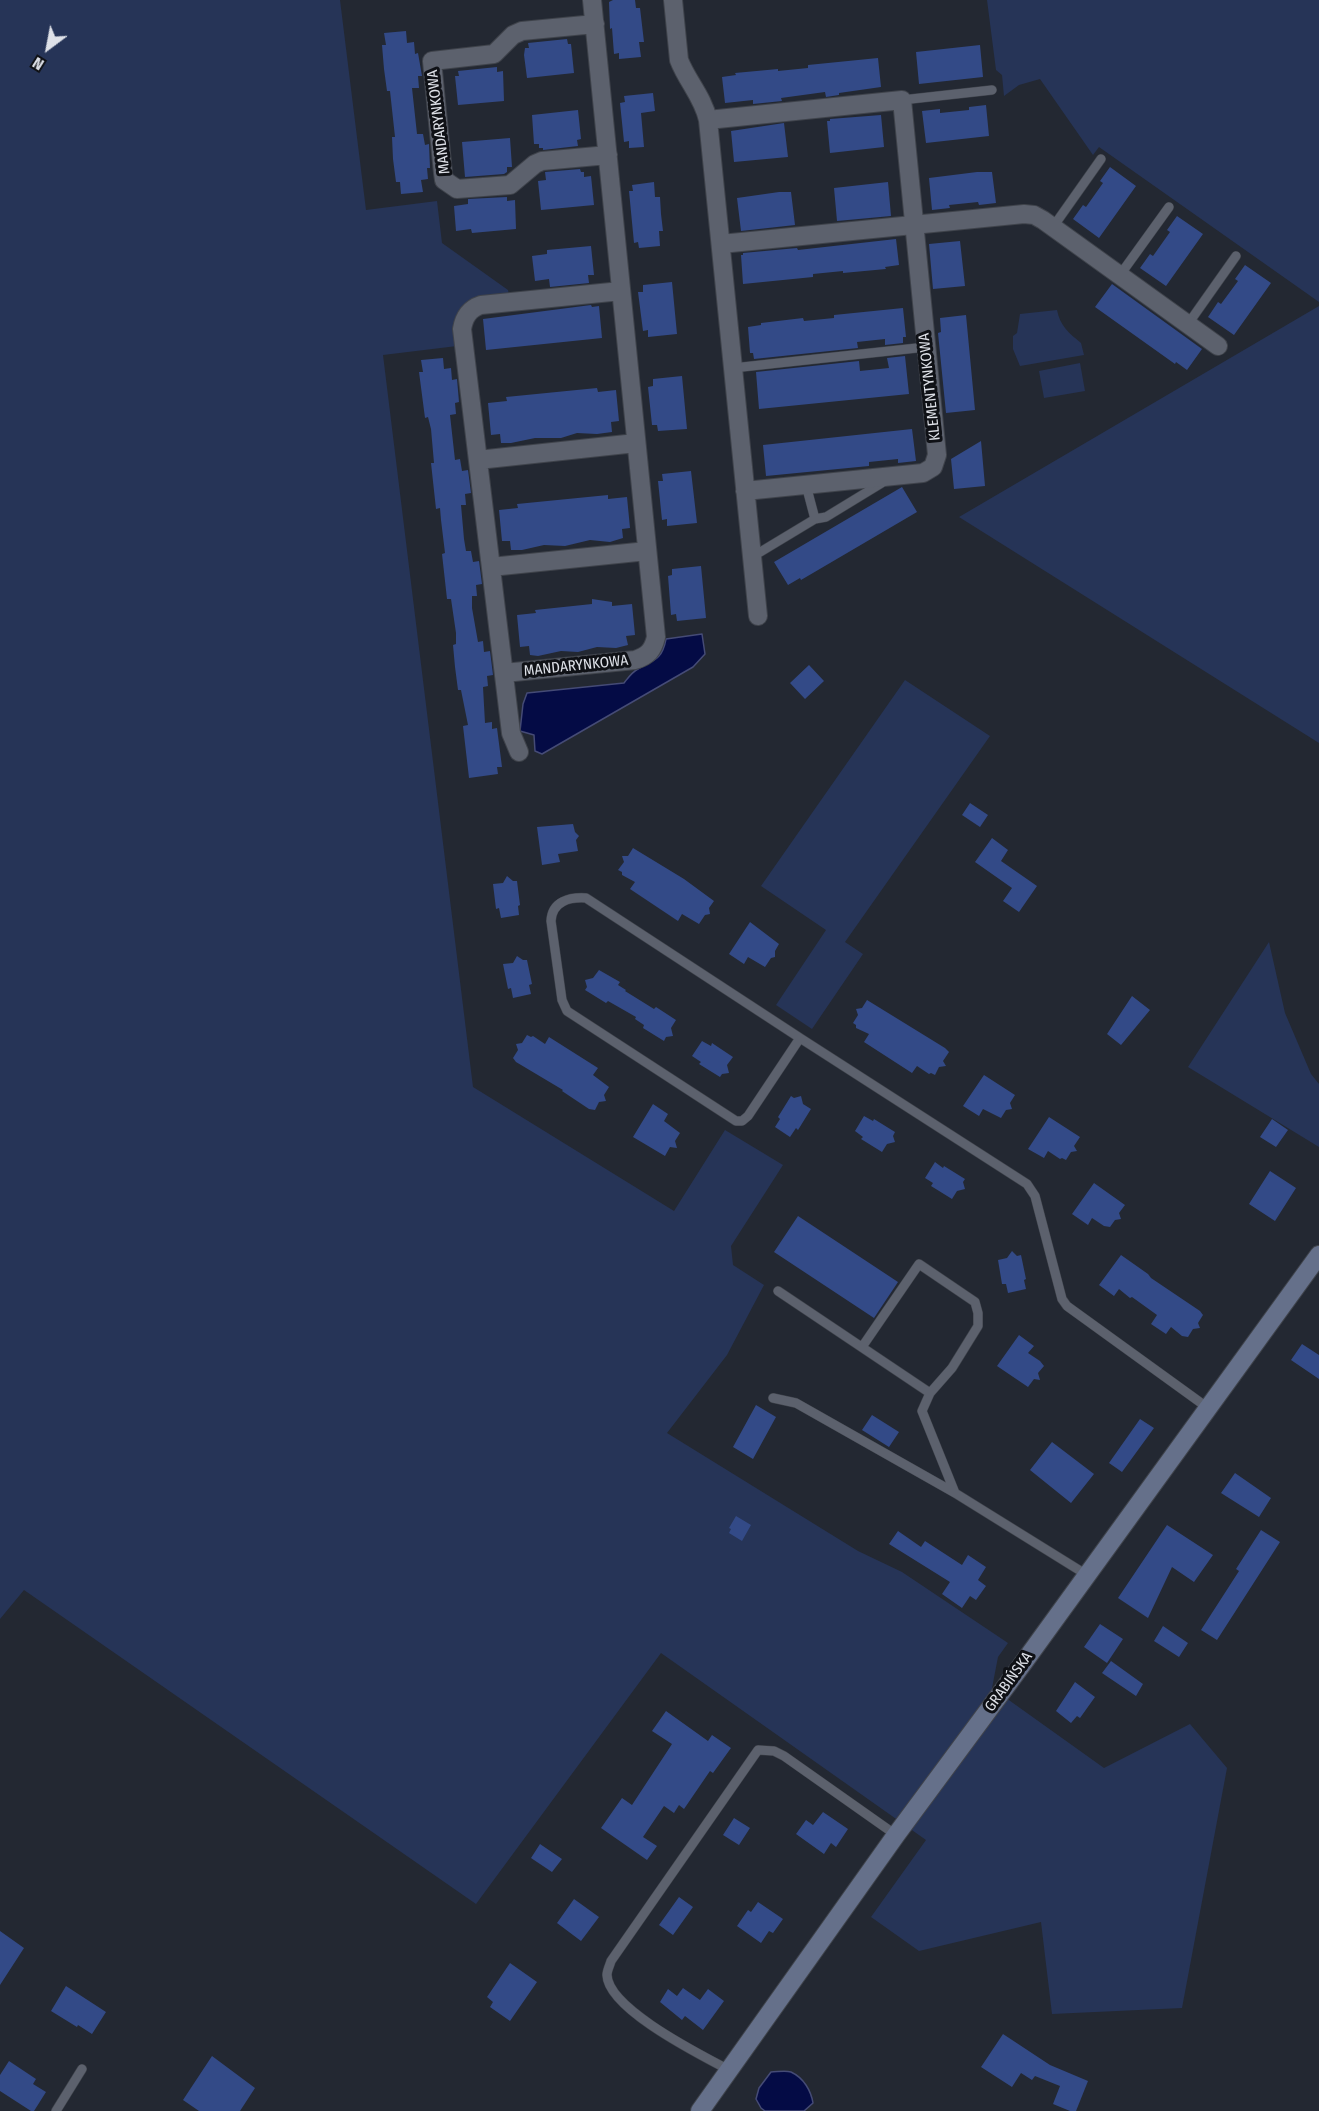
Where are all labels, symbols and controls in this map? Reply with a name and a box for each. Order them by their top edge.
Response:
north arrow [18,18,78,78]
text: N [29,53,47,74]
street label: MANDARYNKOWA [424,69,454,175]
street label: KLEMENTYNKOWA [915,332,945,442]
street label: MANDARYNKOWA [523,652,629,680]
street label: GRABIŃSKA [981,1649,1037,1715]

